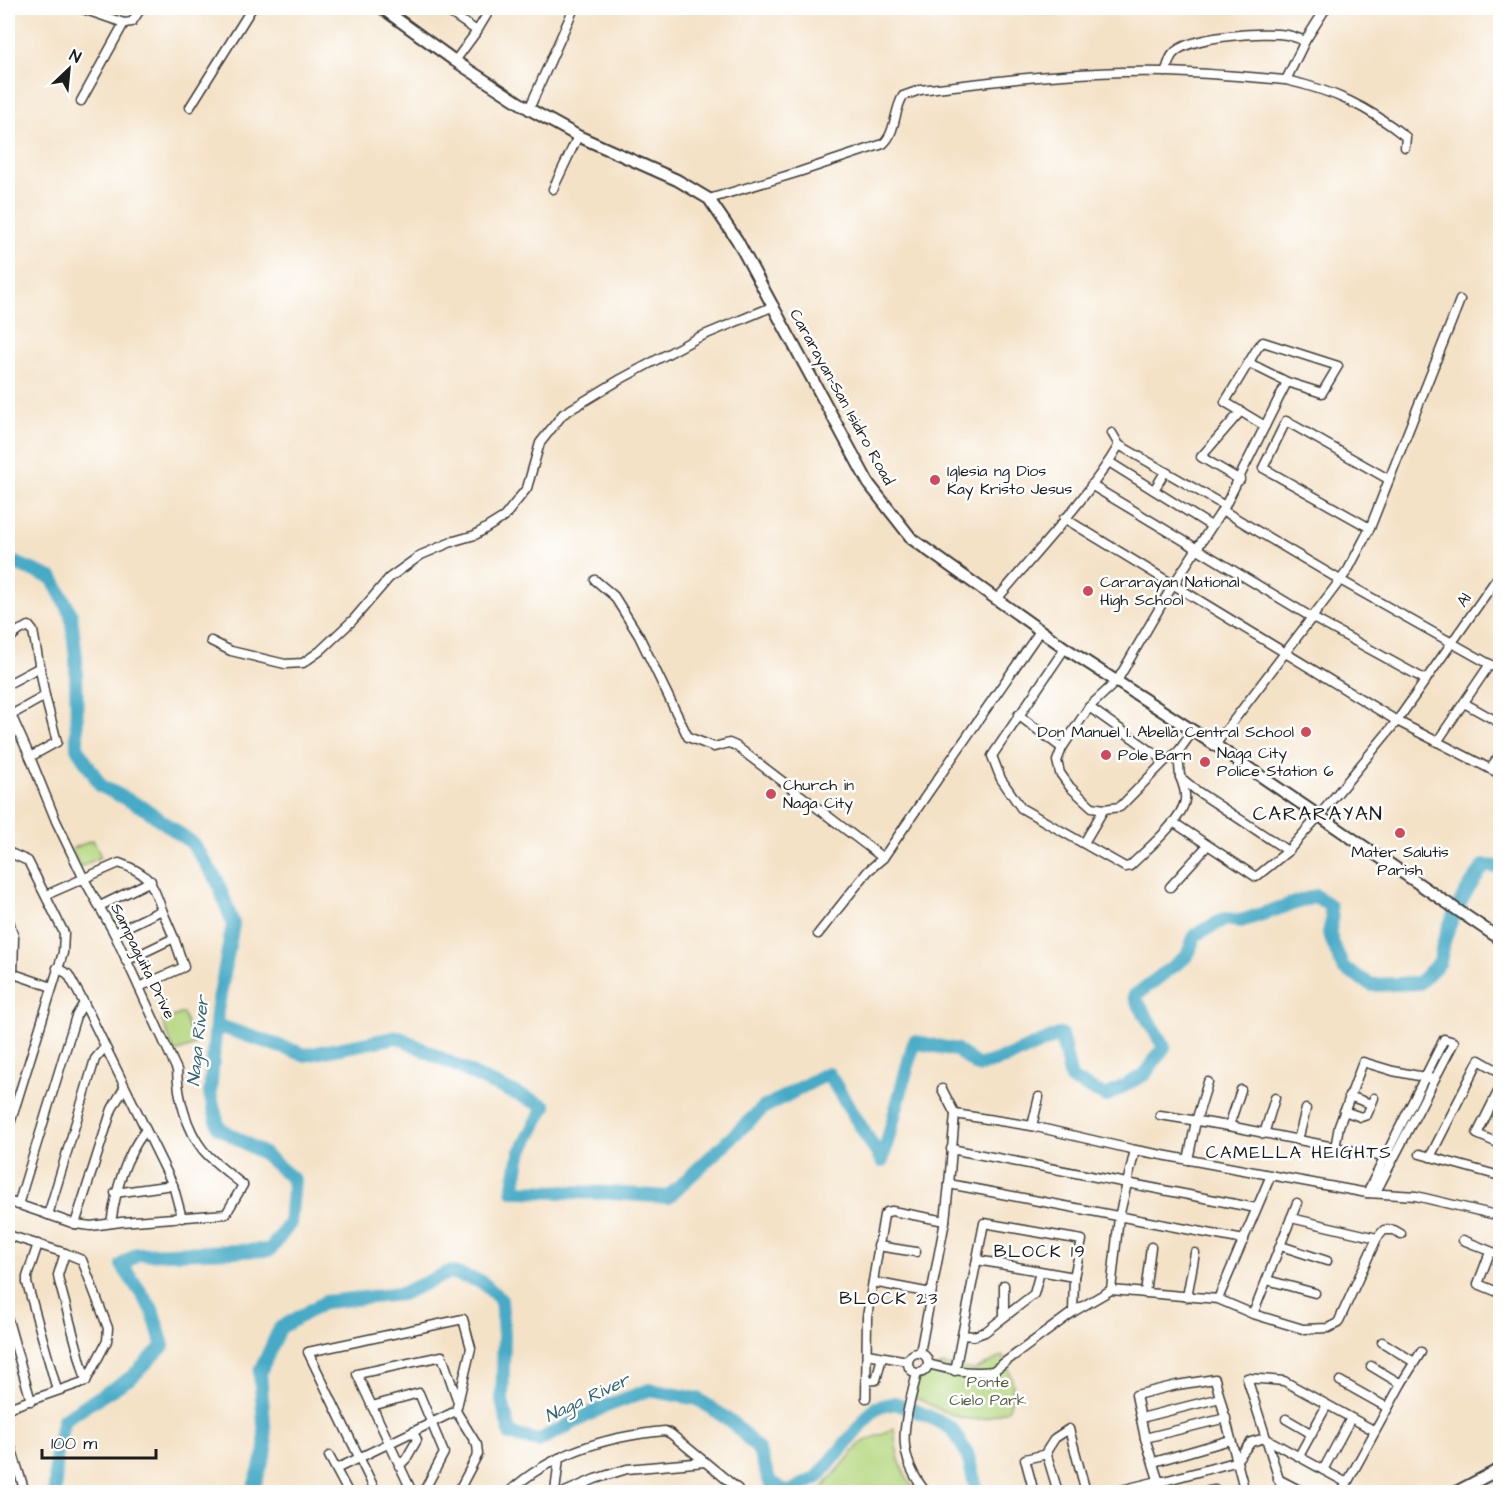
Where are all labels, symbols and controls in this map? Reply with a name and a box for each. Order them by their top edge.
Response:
north arrow [39,39,99,99]
text: N [66,44,84,69]
street label: Cararayan-San Isidro Road [783,305,900,489]
place label: Iglesia ng Dios Kay Kristo Jesus [947,460,1072,501]
marker: Iglesia ng Dios Kay Kristo Jesus [928,473,942,487]
place label: Cararayan National High School [1100,571,1239,612]
marker: Cararayan National High School [1081,584,1095,598]
street label: Al [1451,588,1477,612]
place label: Don Manuel I. Abella Central School [1037,721,1294,743]
marker: Don Manuel I. Abella Central School [1299,725,1313,739]
place label: Naga City Police Station 6 [1217,742,1334,782]
place label: Pole Barn [1118,744,1191,766]
marker: Pole Barn [1099,748,1113,762]
marker: Naga City Police Station 6 [1198,755,1212,769]
place label: Church in Naga City [783,774,854,815]
marker: Church in Naga City [764,787,778,801]
district label: CARARAYAN [1253,800,1383,828]
marker: Mater Salutis Parish [1393,826,1407,840]
place label: Mater Salutis Parish [1351,841,1449,881]
street label: Sampaguita Drive [105,899,181,1023]
water label: Naga River [181,993,216,1087]
district label: CAMELLA HEIGHTS [1206,1140,1392,1165]
district label: BLOCK 19 [994,1239,1086,1264]
district label: BLOCK 23 [839,1286,939,1311]
water label: Naga River [541,1367,636,1429]
park label: Ponte Cielo Park [949,1371,1027,1411]
scale bar [42,1422,156,1460]
text: 100 m [51,1431,97,1456]

